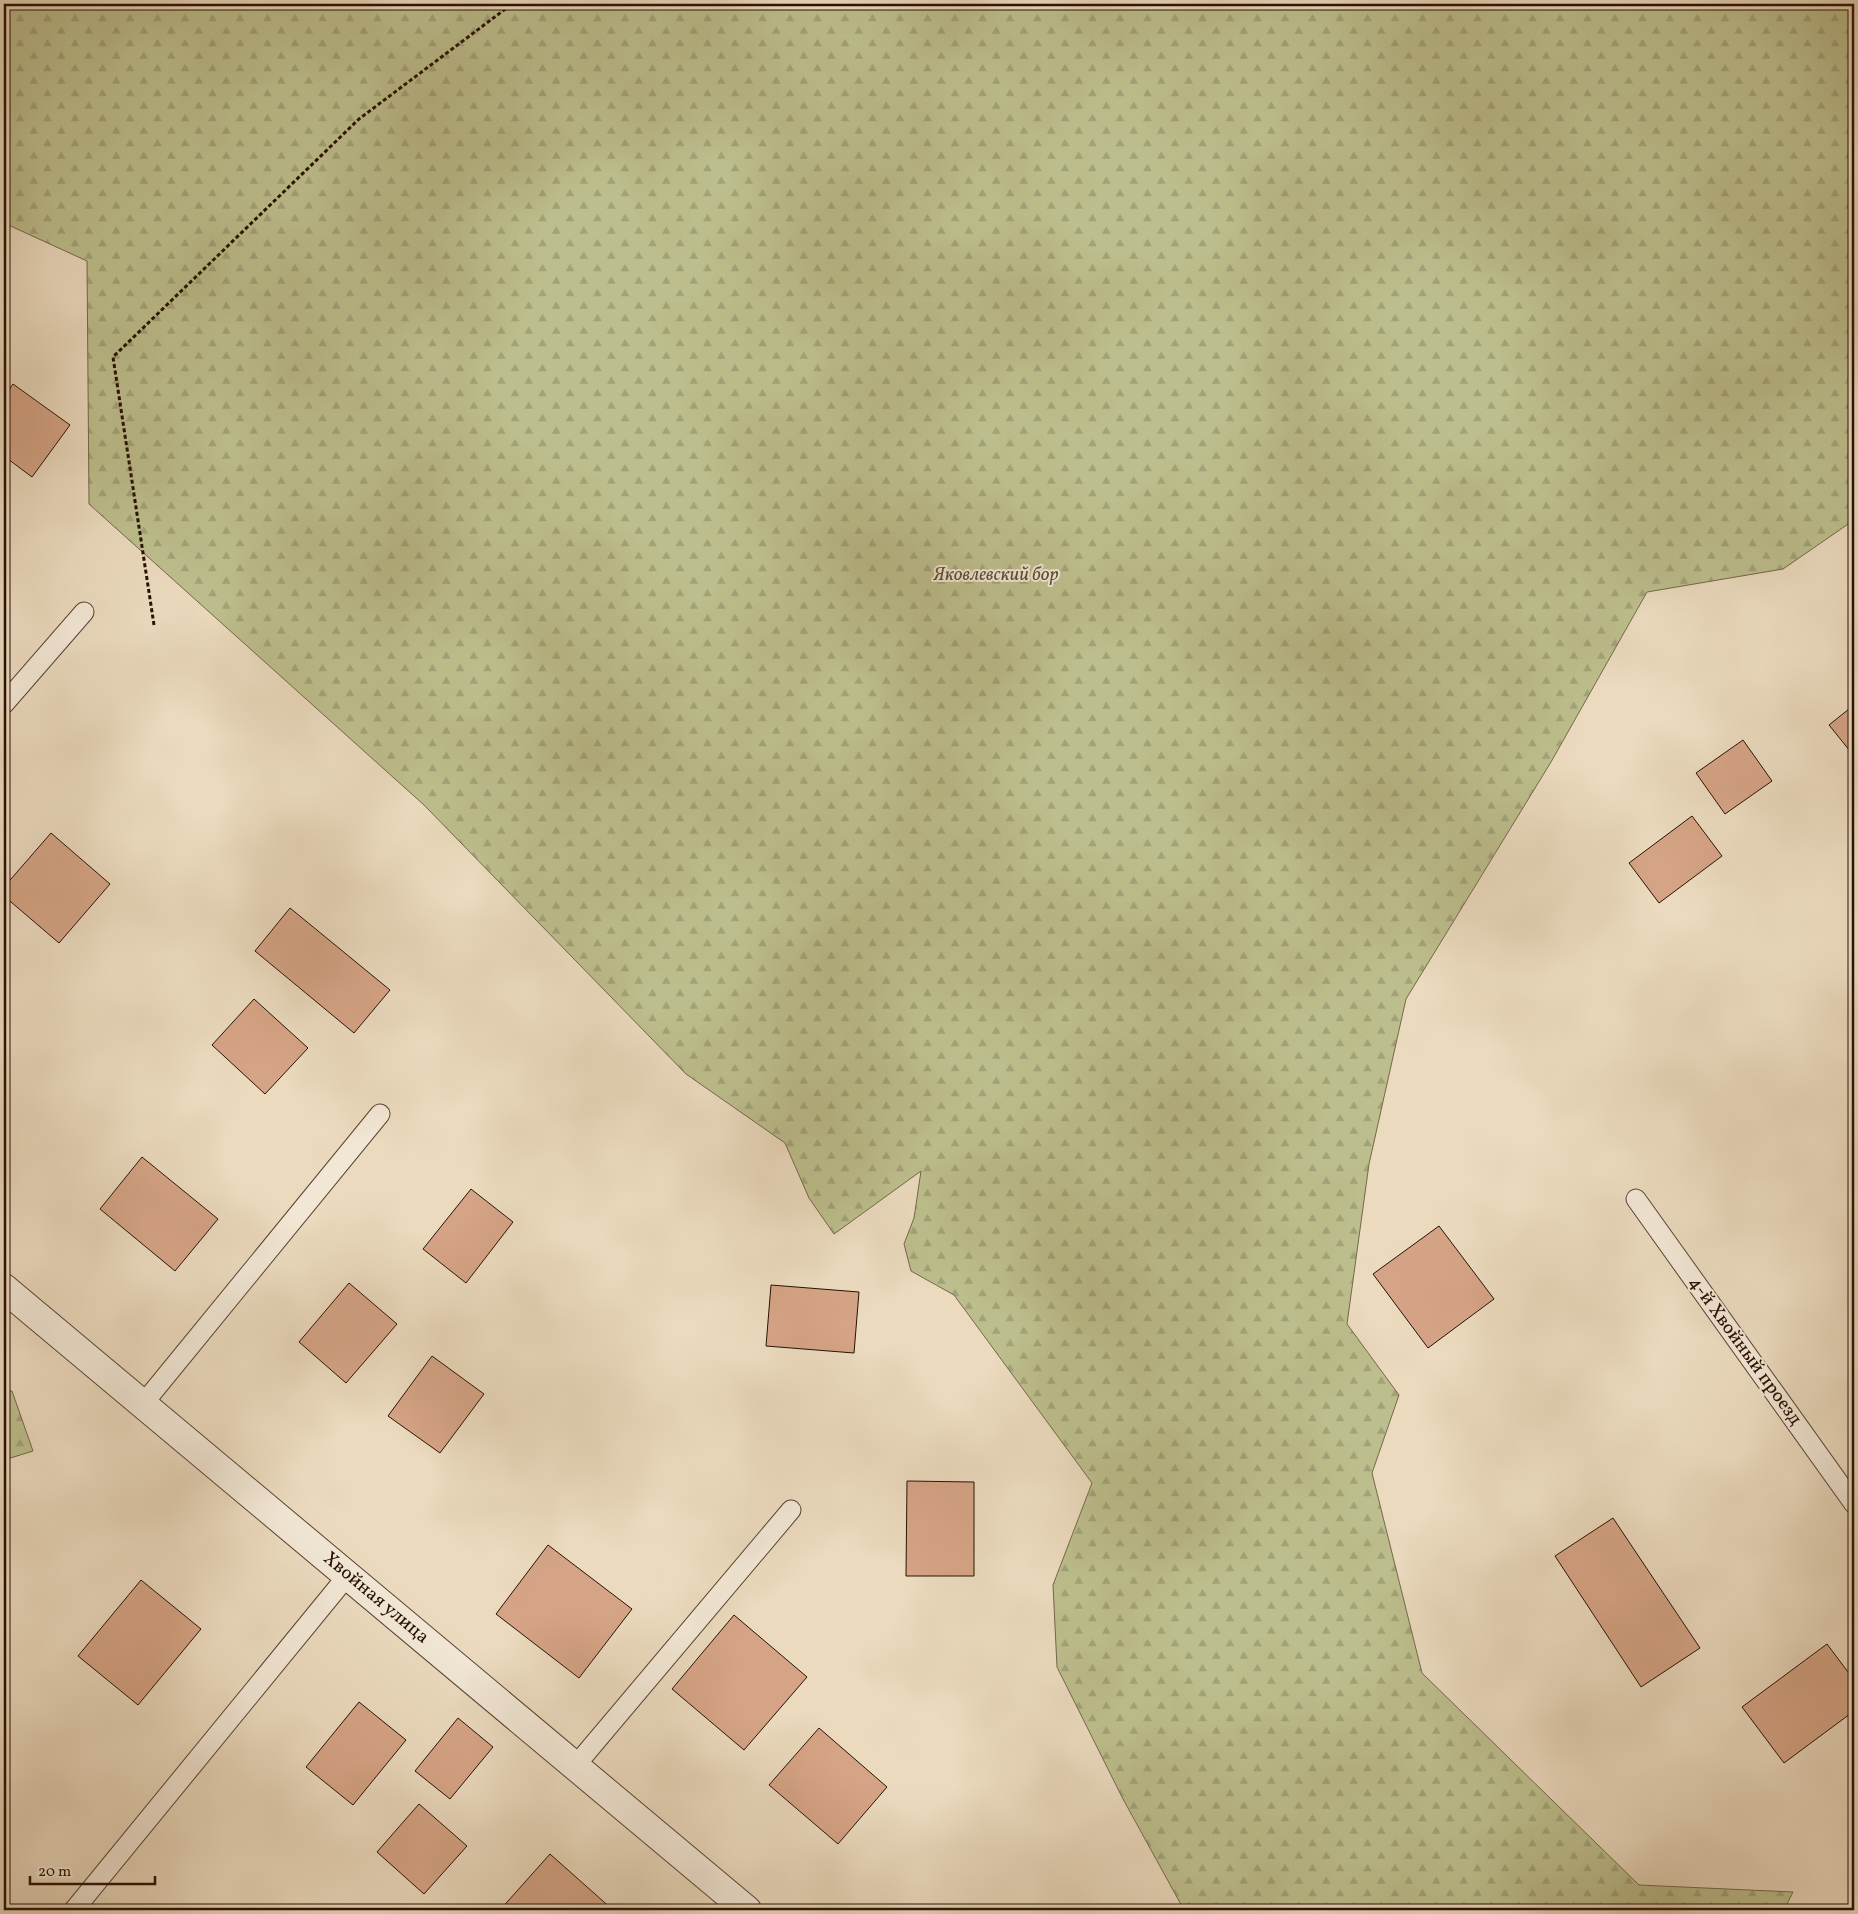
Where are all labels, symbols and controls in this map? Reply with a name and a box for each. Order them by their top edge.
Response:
park label: Яковлевский бор [933,562,1058,588]
street label: 4-й Хвойный проезд [1682,1271,1808,1431]
street label: Хвойная улица [317,1546,435,1650]
scale bar [30,1854,155,1886]
text: 20 m [38,1862,71,1883]

